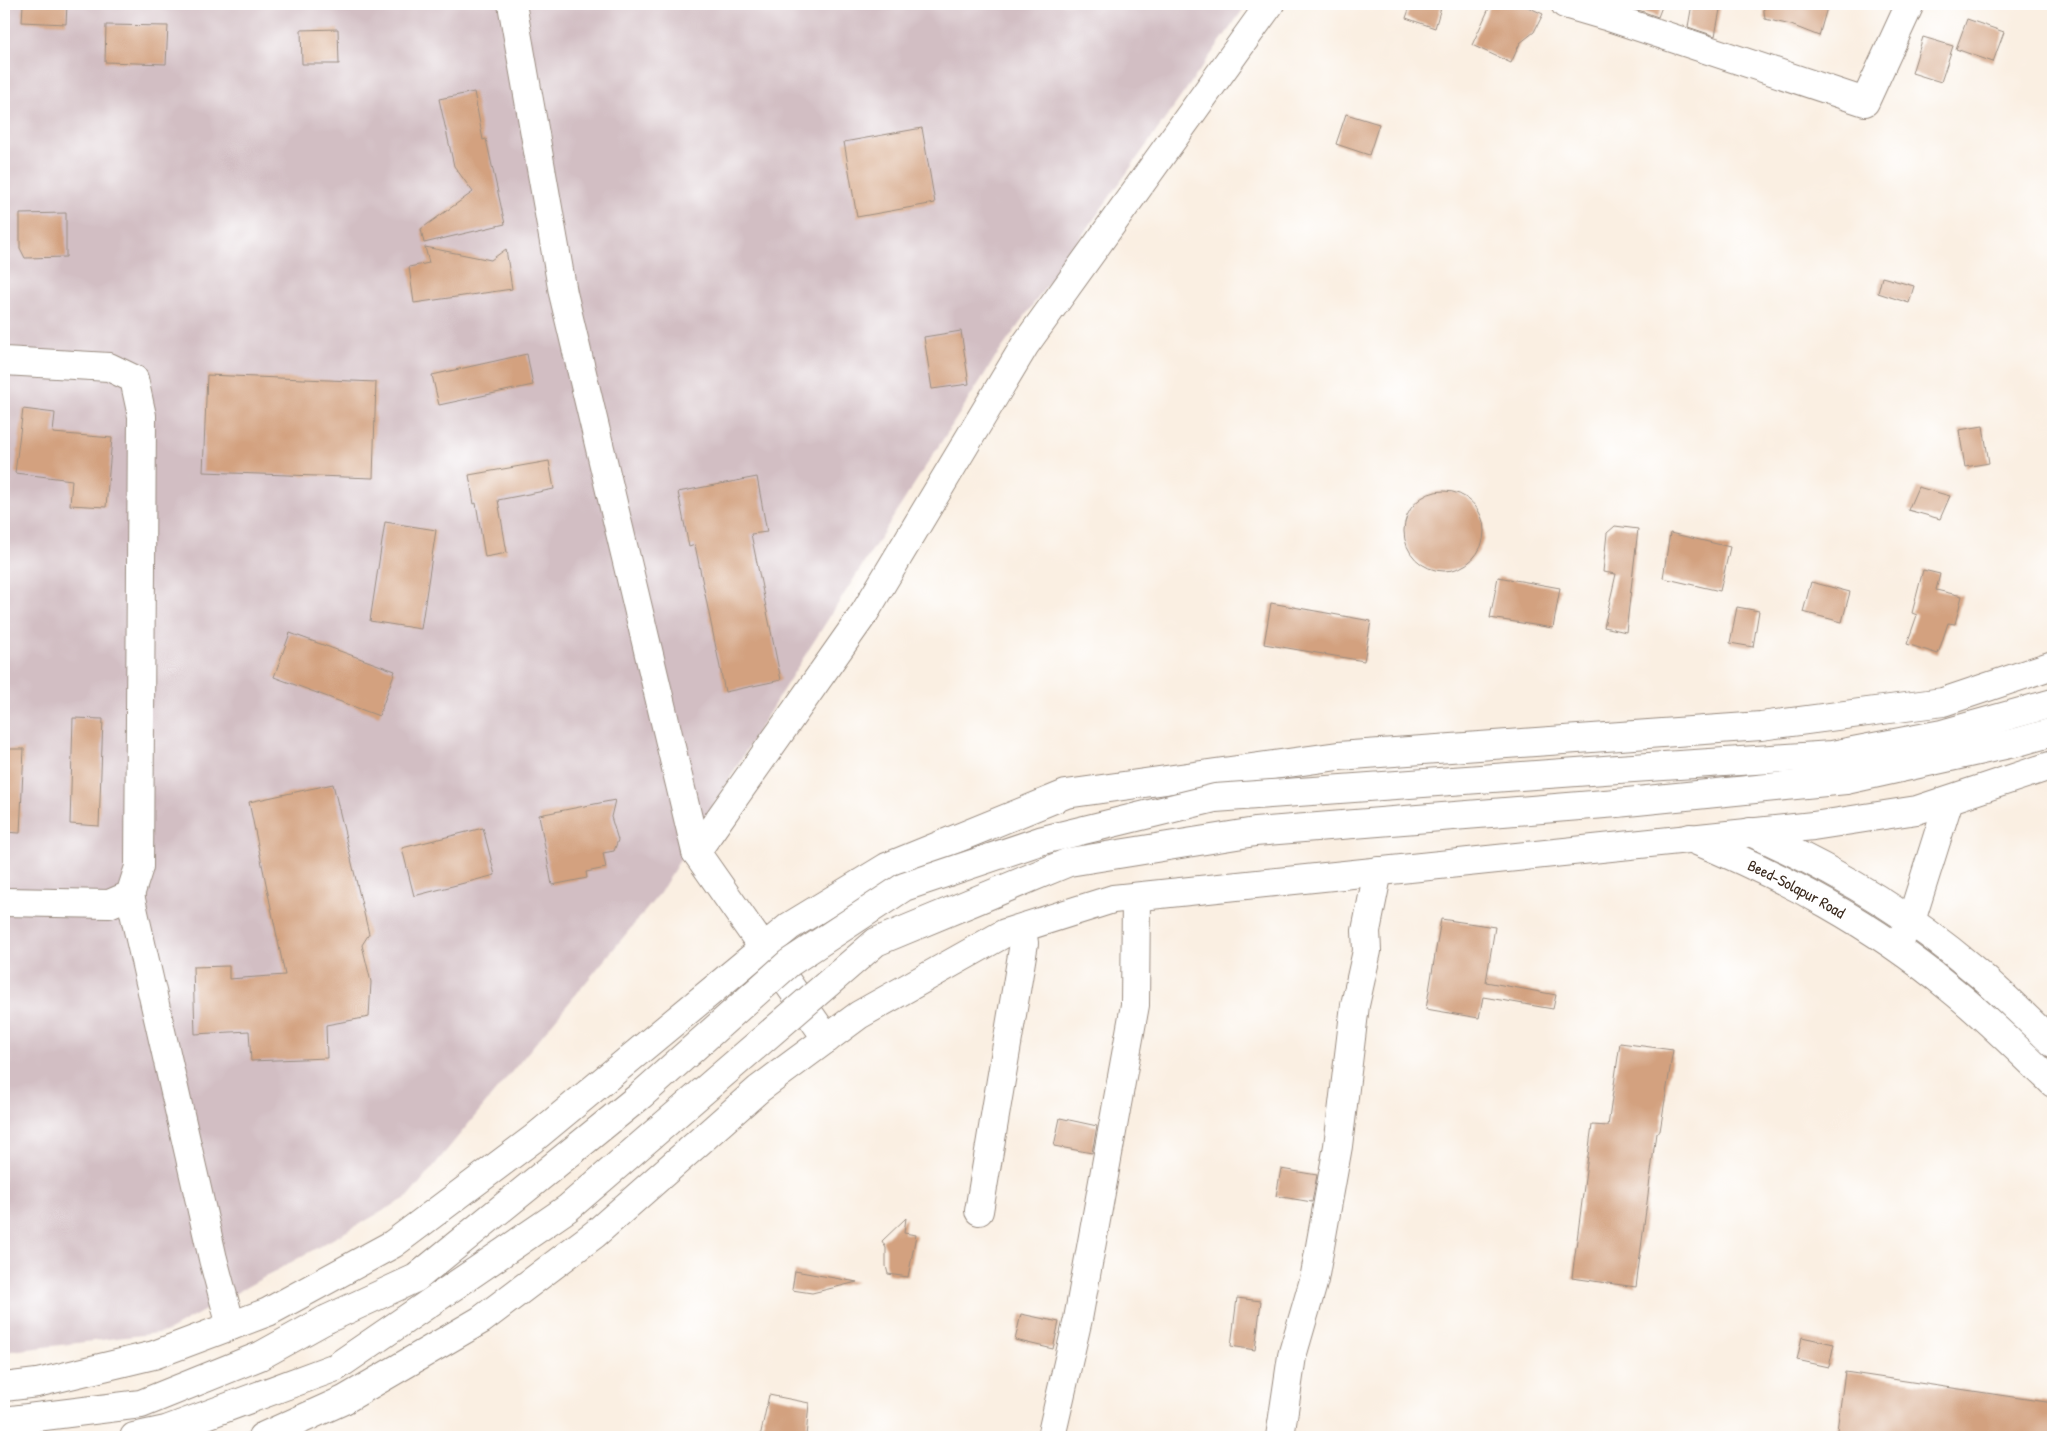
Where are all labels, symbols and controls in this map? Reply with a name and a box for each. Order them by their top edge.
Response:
street label: Beed-Solapur Road [1744,854,1849,923]

